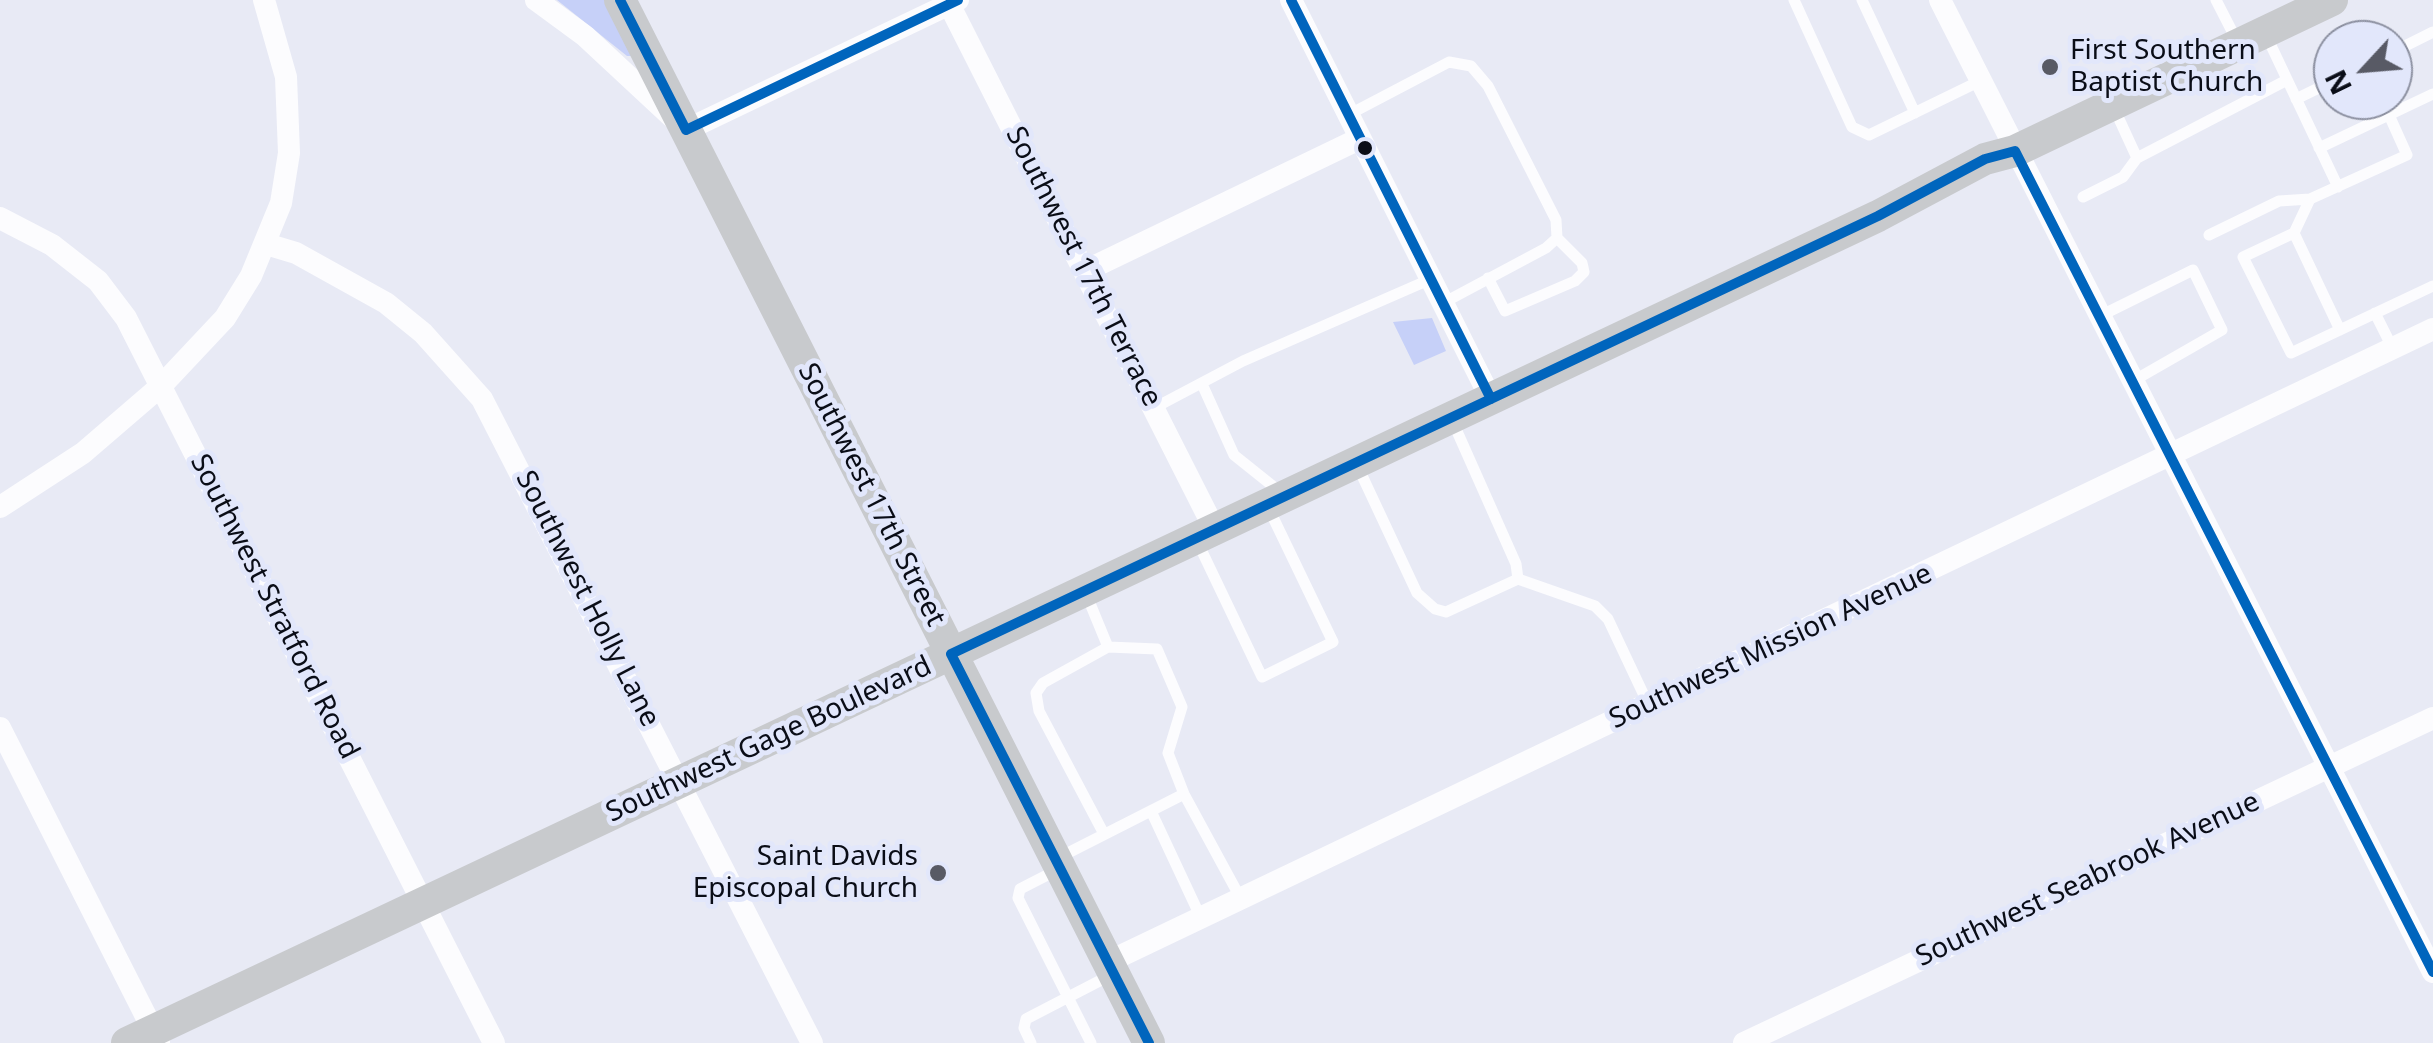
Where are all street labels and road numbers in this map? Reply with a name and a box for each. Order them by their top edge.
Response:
street label: Southwest 17th Terrace [998,122,1168,412]
street label: Southwest 17th Street [790,358,952,632]
street label: Southwest Stratford Road [182,449,366,765]
street label: Southwest Holly Lane [508,465,666,733]
street label: Southwest Mission Avenue [1604,557,1938,737]
street label: Southwest Gage Boulevard [601,650,937,830]
street label: Southwest Seabrook Avenue [1911,786,2265,974]

